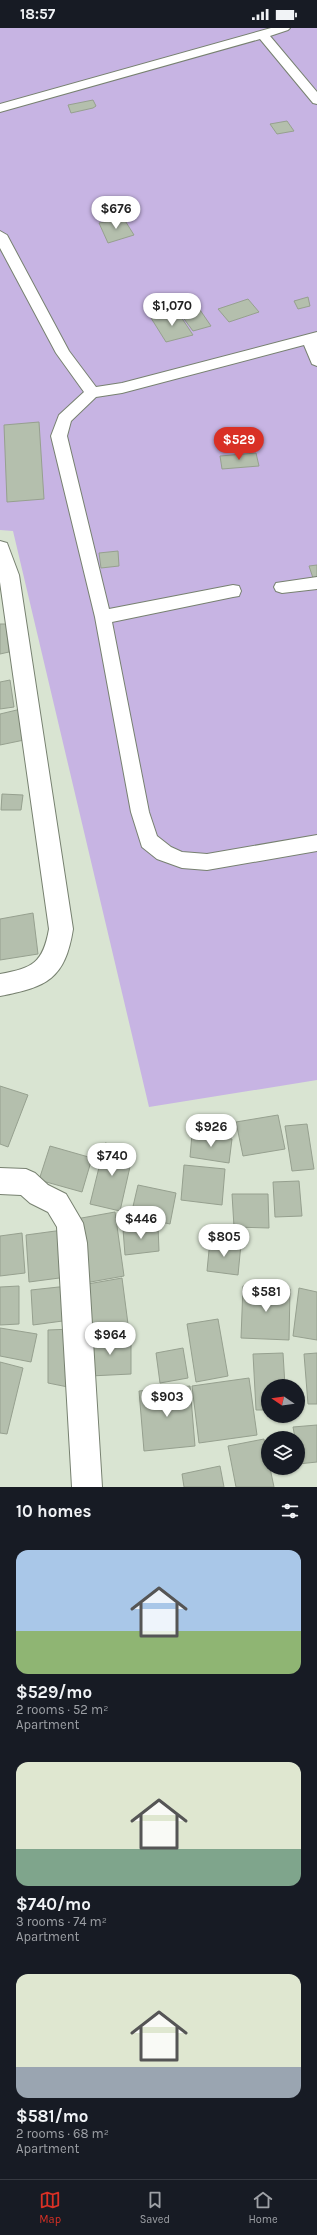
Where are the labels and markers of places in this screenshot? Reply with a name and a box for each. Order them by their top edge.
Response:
pin: $676 [92,196,140,230]
pin: $1,070 [139,293,205,327]
pin: $529 [215,427,263,461]
pin: $926 [187,1114,235,1148]
pin: $740 [88,1143,136,1177]
pin: $446 [117,1206,165,1240]
pin: $805 [200,1224,248,1258]
pin: $581 [242,1279,290,1313]
pin: $964 [86,1322,134,1356]
pin: $903 [143,1384,191,1418]

